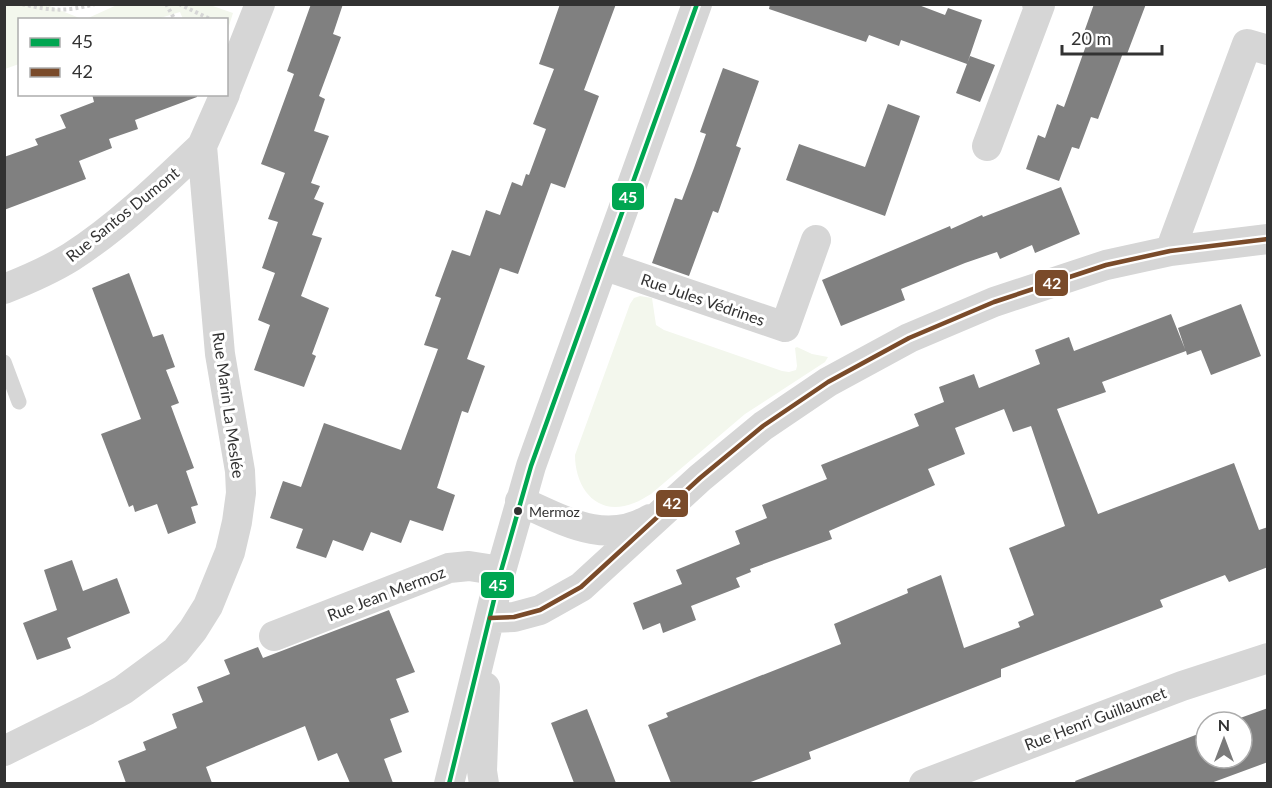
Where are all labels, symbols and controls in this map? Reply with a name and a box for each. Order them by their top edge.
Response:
legend [18,18,228,96]
scale bar [1062,18,1162,56]
text: 20 m [1071,27,1111,49]
text: 45 [72,30,93,52]
text: 42 [72,60,93,82]
street label: Rue Santos Dumont [62,162,183,265]
line badge: 45 [611,182,645,211]
text: 45 [619,187,637,206]
street label: Rue Jules Védrines [639,269,768,329]
line badge: 42 [1034,269,1069,297]
text: 42 [1043,273,1061,292]
street label: Rue Marin La Meslée [209,331,249,479]
line badge: 42 [655,489,689,518]
text: 42 [663,493,681,512]
place label: Mermoz [529,503,580,520]
marker: Mermoz [512,505,524,517]
street label: Rue Jean Mermoz [324,562,448,624]
line badge: 45 [480,571,515,599]
text: 45 [489,575,507,594]
street label: Rue Henri Guillaumet [1021,682,1169,754]
north arrow [1194,710,1254,770]
text: N [1218,715,1230,734]

